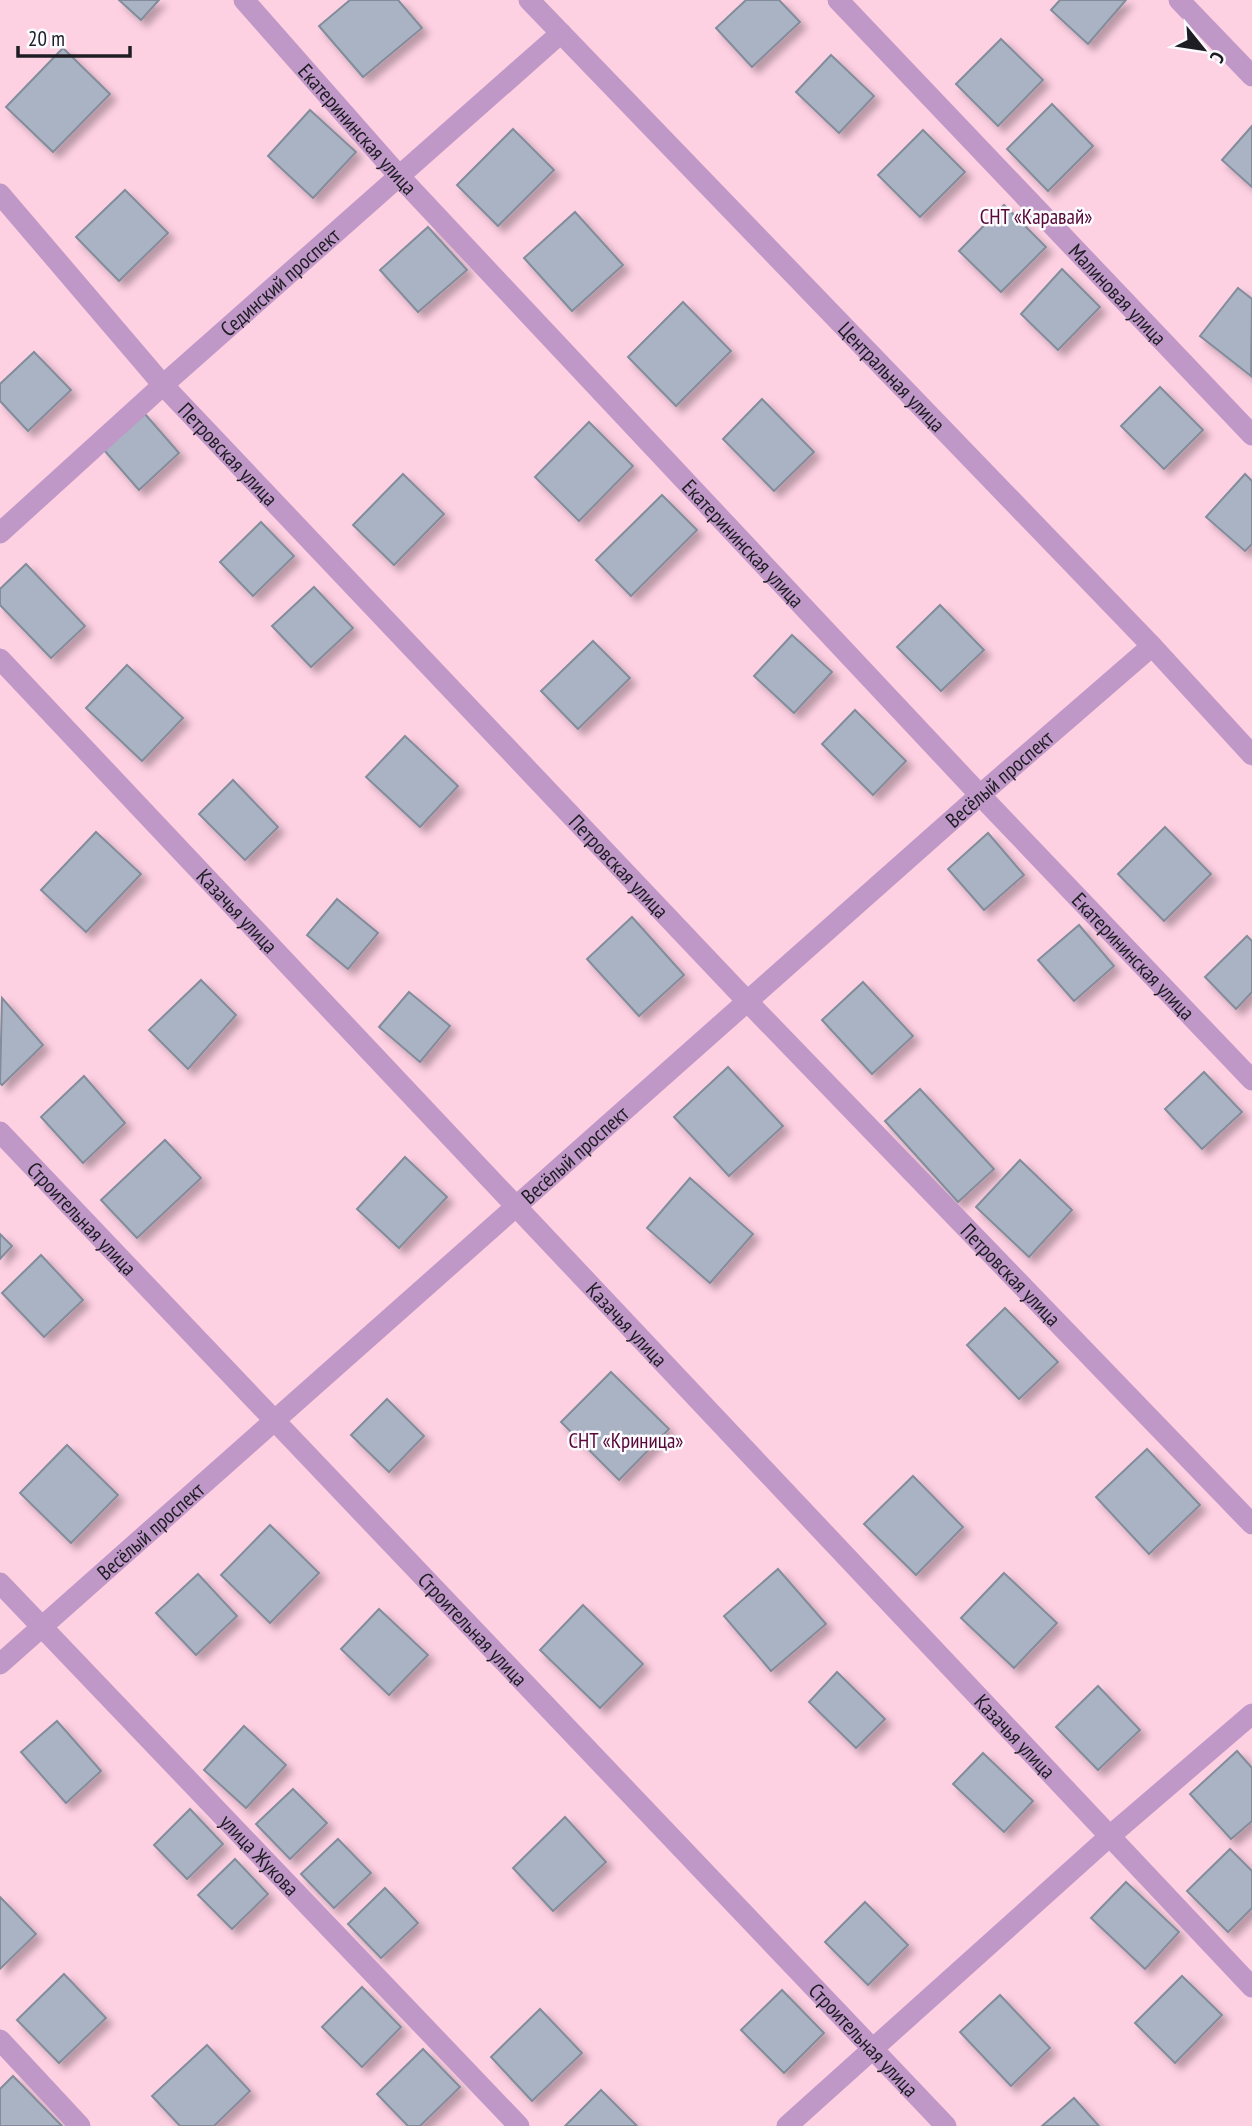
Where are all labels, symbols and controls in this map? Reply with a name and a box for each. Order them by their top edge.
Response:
scale bar [18,14,130,58]
north arrow [1168,14,1238,84]
text: 20 m [28,25,65,52]
text: С [1205,48,1230,68]
street label: Екатерининская улица [293,58,423,200]
park label: СНТ «Каравай» [980,203,1092,230]
street label: Сединский проспект [214,222,345,342]
street label: Малиновая улица [1063,238,1173,351]
street label: Центральная улица [833,316,951,437]
street label: Петровская улица [173,396,284,511]
street label: Екатерининская улица [677,473,810,613]
street label: Весёлый проспект [939,724,1059,833]
street label: Петровская улица [564,809,675,924]
street label: Казачья улица [191,863,284,959]
street label: Екатерининская улица [1066,887,1201,1025]
street label: Весёлый проспект [515,1099,634,1209]
street label: Строительная улица [22,1156,143,1281]
street label: Петровская улица [955,1217,1067,1332]
street label: Казачья улица [581,1276,673,1372]
park label: СНТ «Криница» [569,1427,683,1454]
street label: Весёлый проспект [91,1476,210,1585]
street label: Строительная улица [412,1566,533,1692]
street label: Казачья улица [969,1688,1062,1784]
street label: улица Жукова [214,1808,305,1901]
street label: Строительная улица [803,1977,924,2102]

